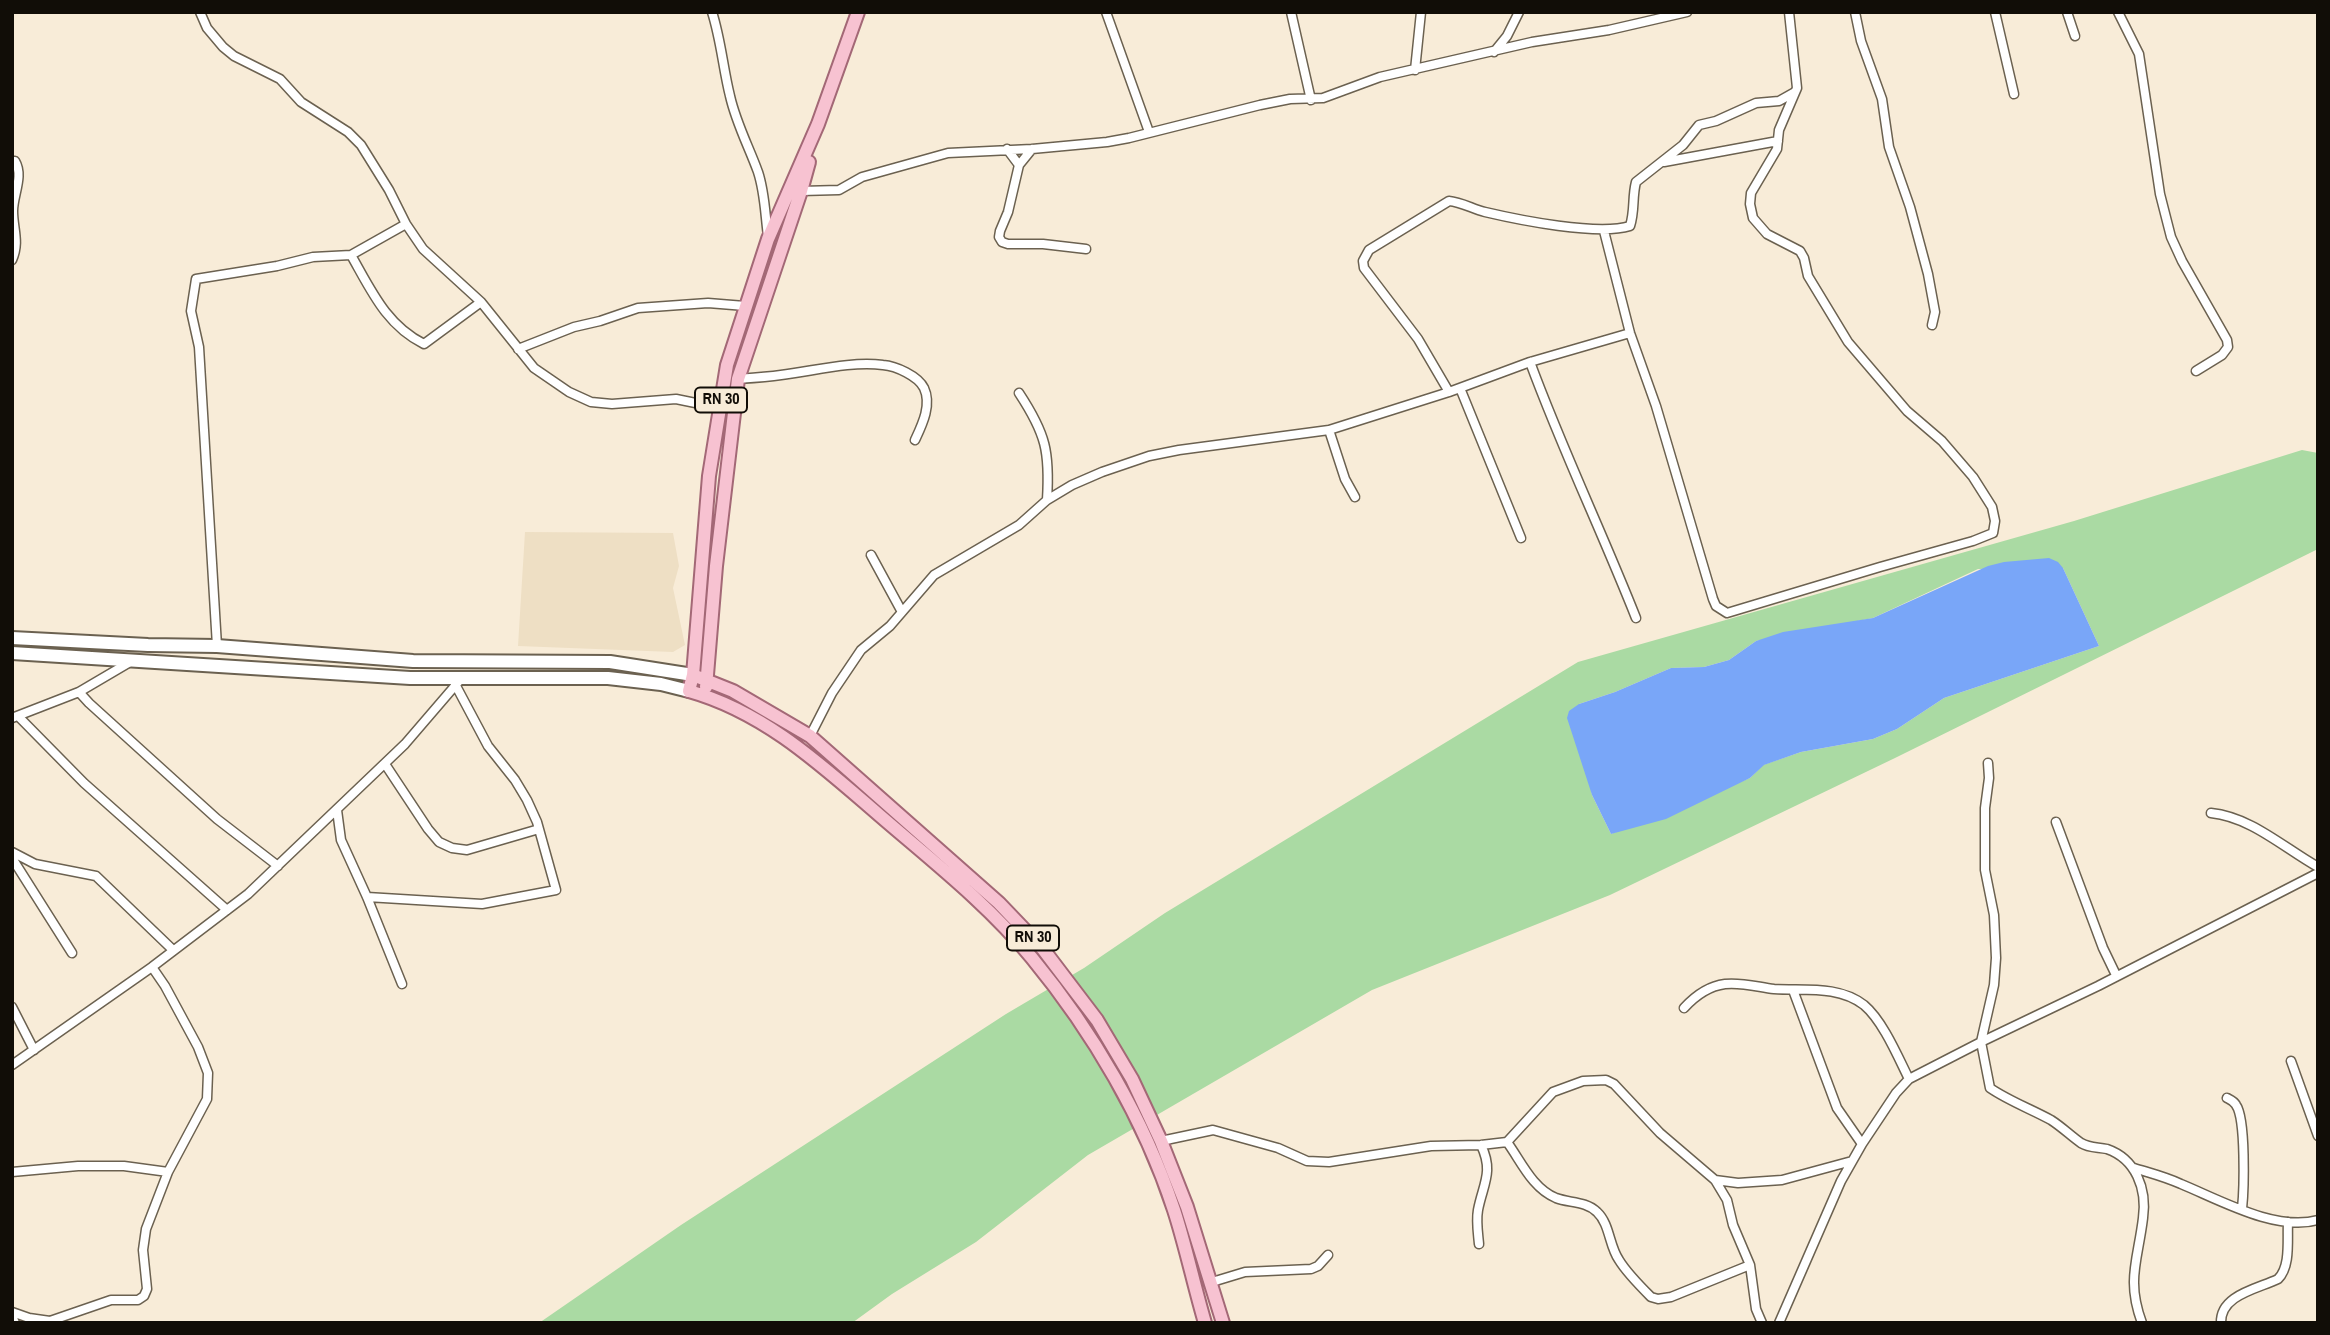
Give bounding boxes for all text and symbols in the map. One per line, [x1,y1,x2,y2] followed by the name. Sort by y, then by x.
[695,388,747,412] road number: RN 30
[1007,926,1059,950] road number: RN 30

